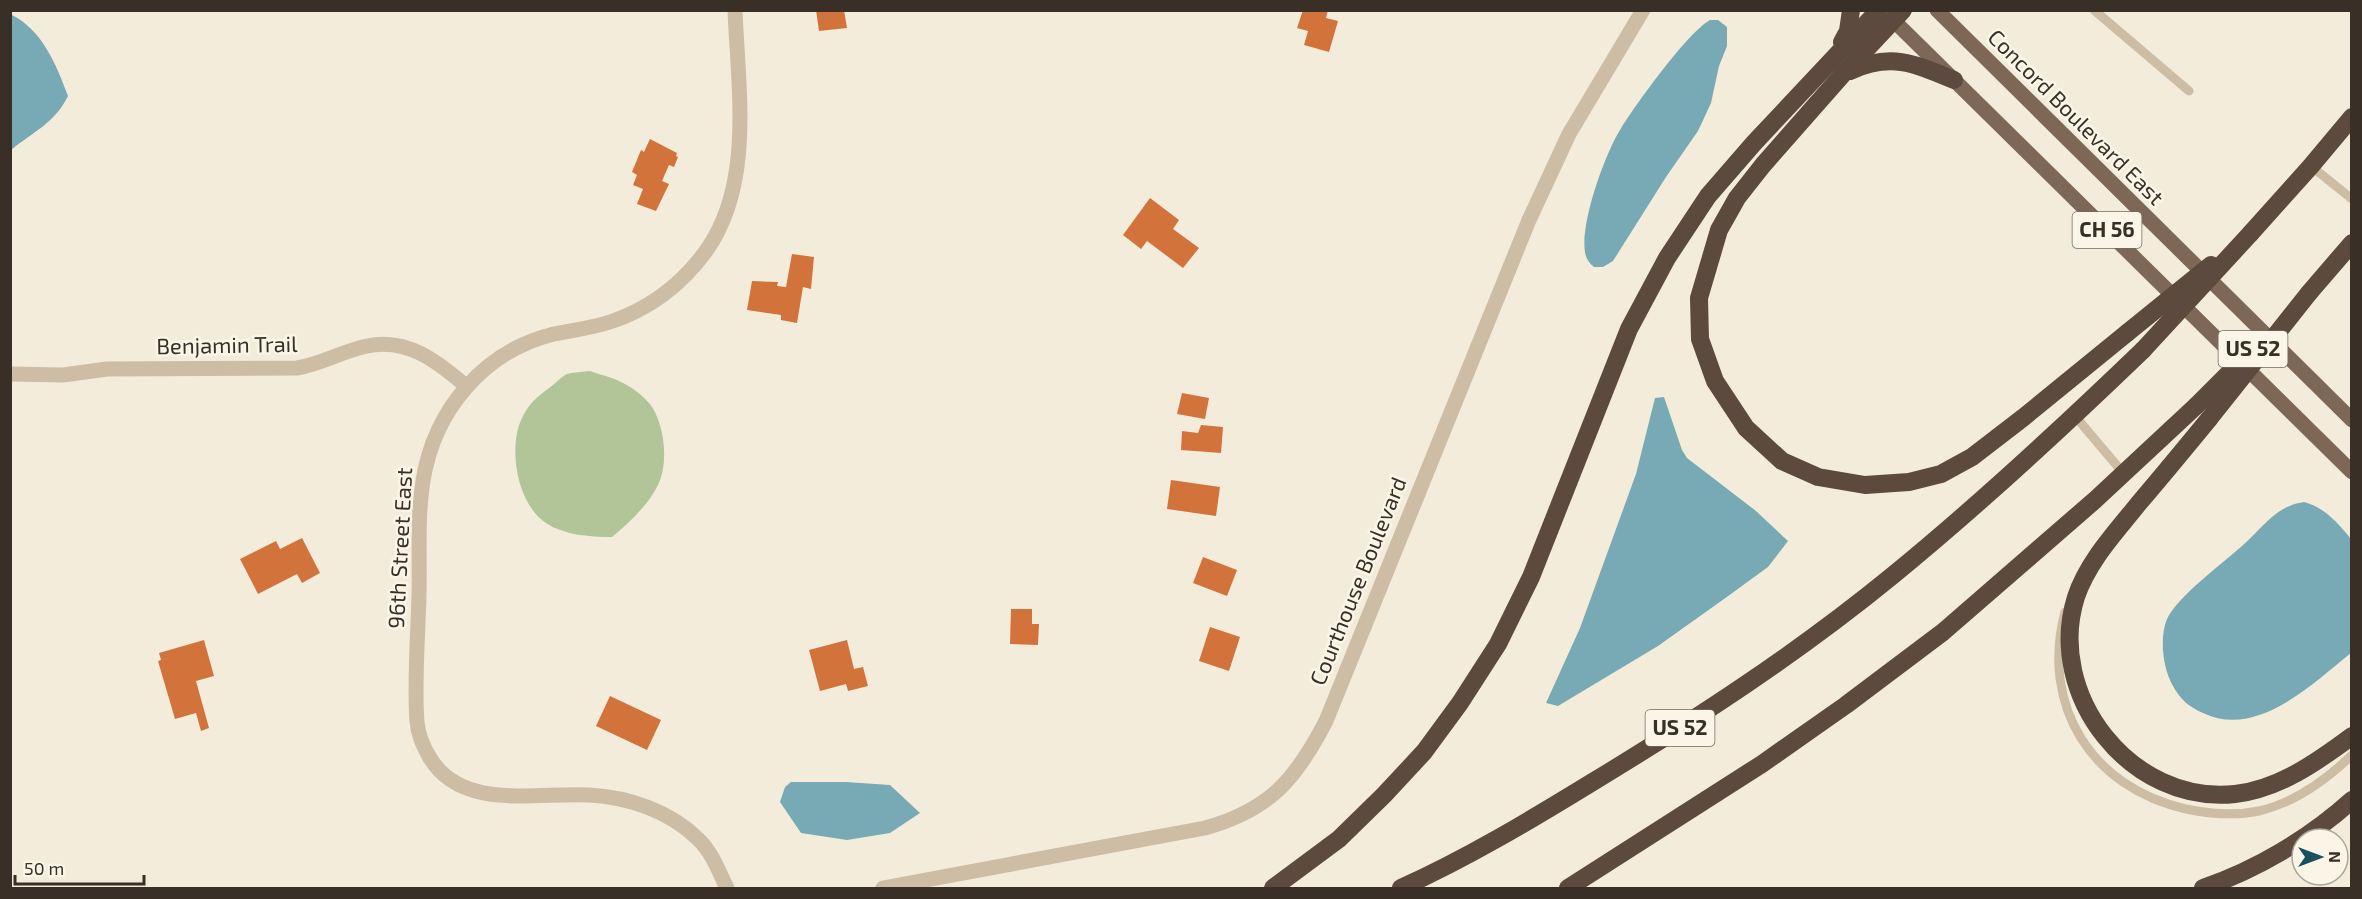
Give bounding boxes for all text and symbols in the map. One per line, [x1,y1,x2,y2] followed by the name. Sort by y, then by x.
[1983,23,2170,210] street label: Concord Boulevard East
[2072,212,2142,248] road number: CH 56
[156,330,298,359] street label: Benjamin Trail
[2218,331,2288,367] road number: US 52
[382,467,416,629] street label: 96th Street East
[1303,473,1411,689] street label: Courthouse Boulevard
[1646,710,1714,746] road number: US 52
[2290,827,2350,887] north arrow
[15,848,144,886] scale bar
[2326,851,2345,863] text: N
[24,857,64,879] text: 50 m

